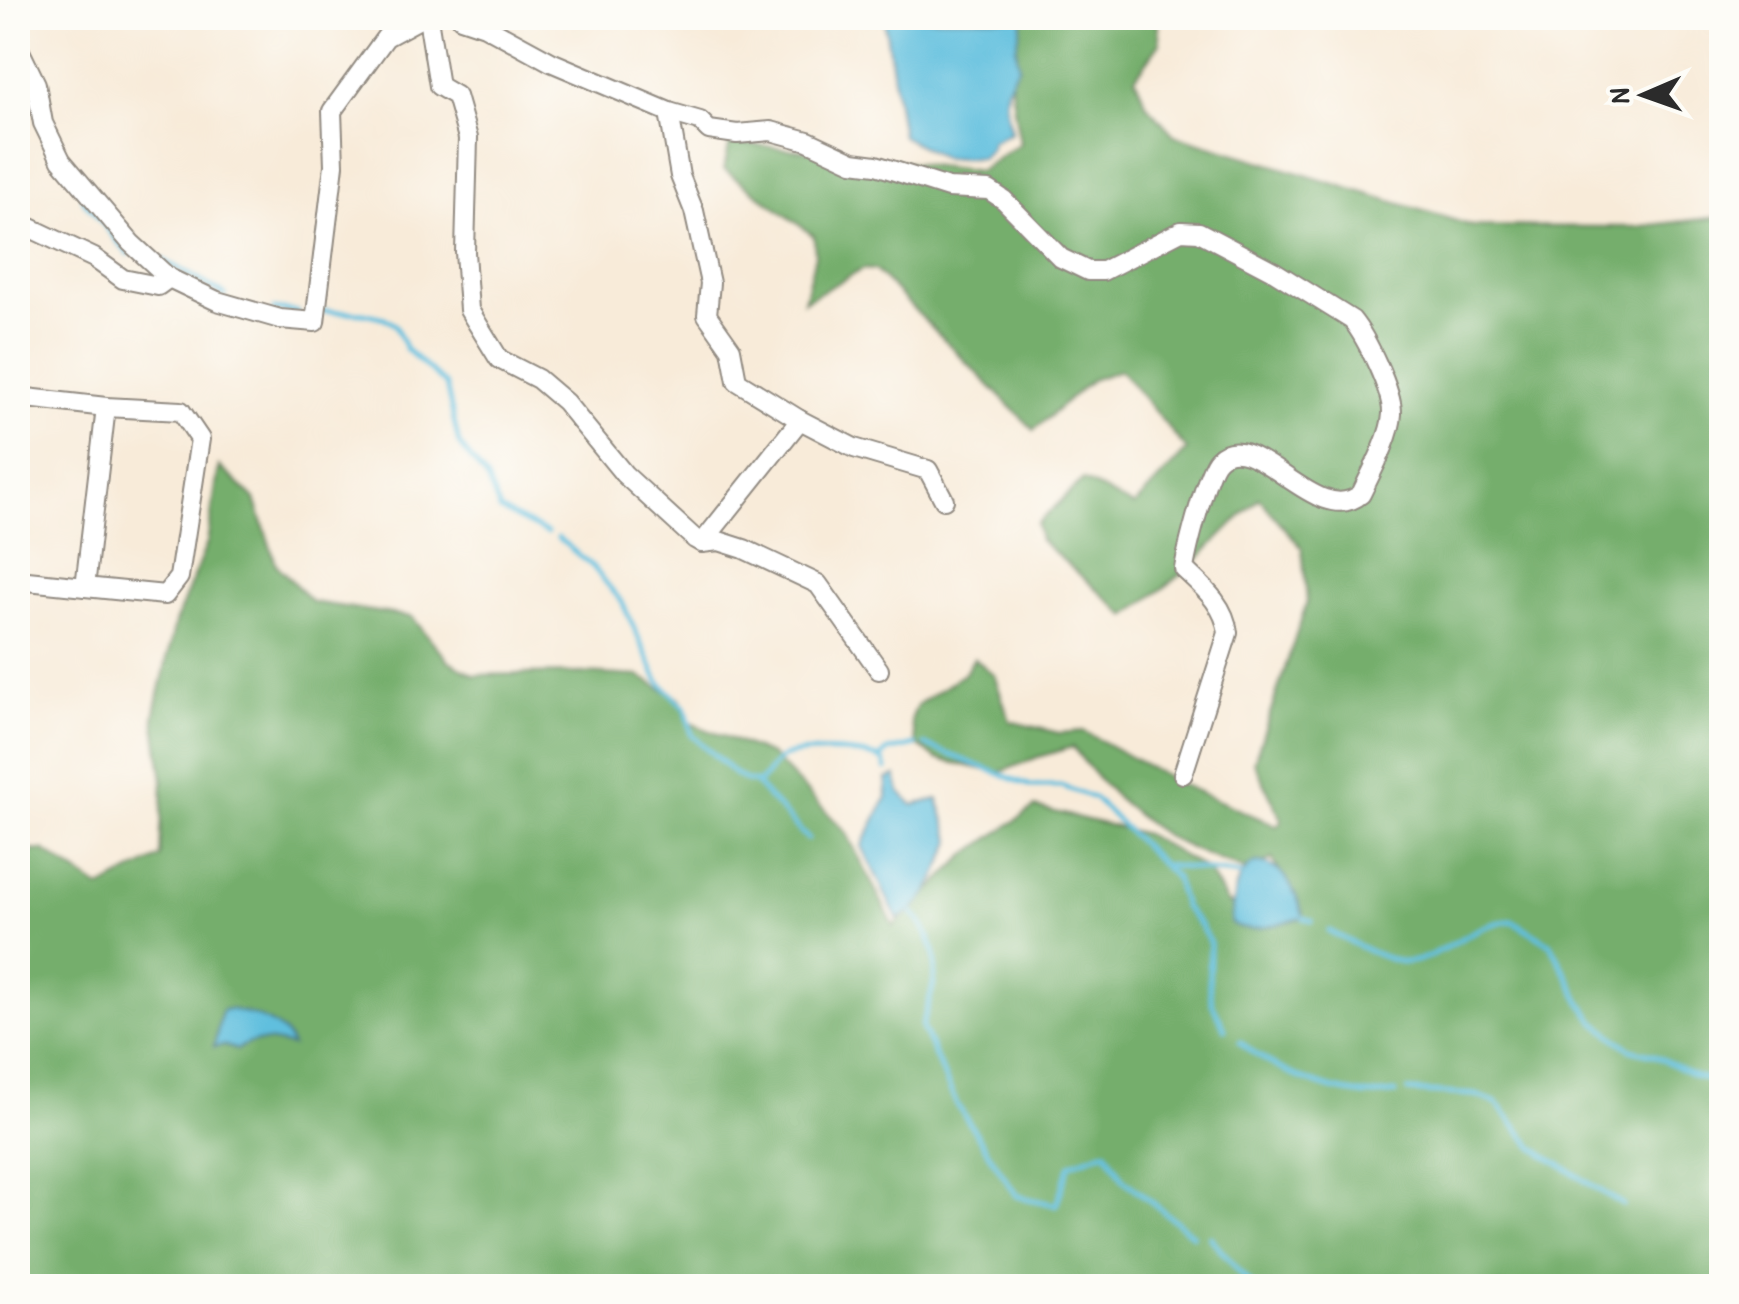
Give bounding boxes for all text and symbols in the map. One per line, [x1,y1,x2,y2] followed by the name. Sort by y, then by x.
[1594,45,1694,145] north arrow
[1600,88,1638,104] text: N

